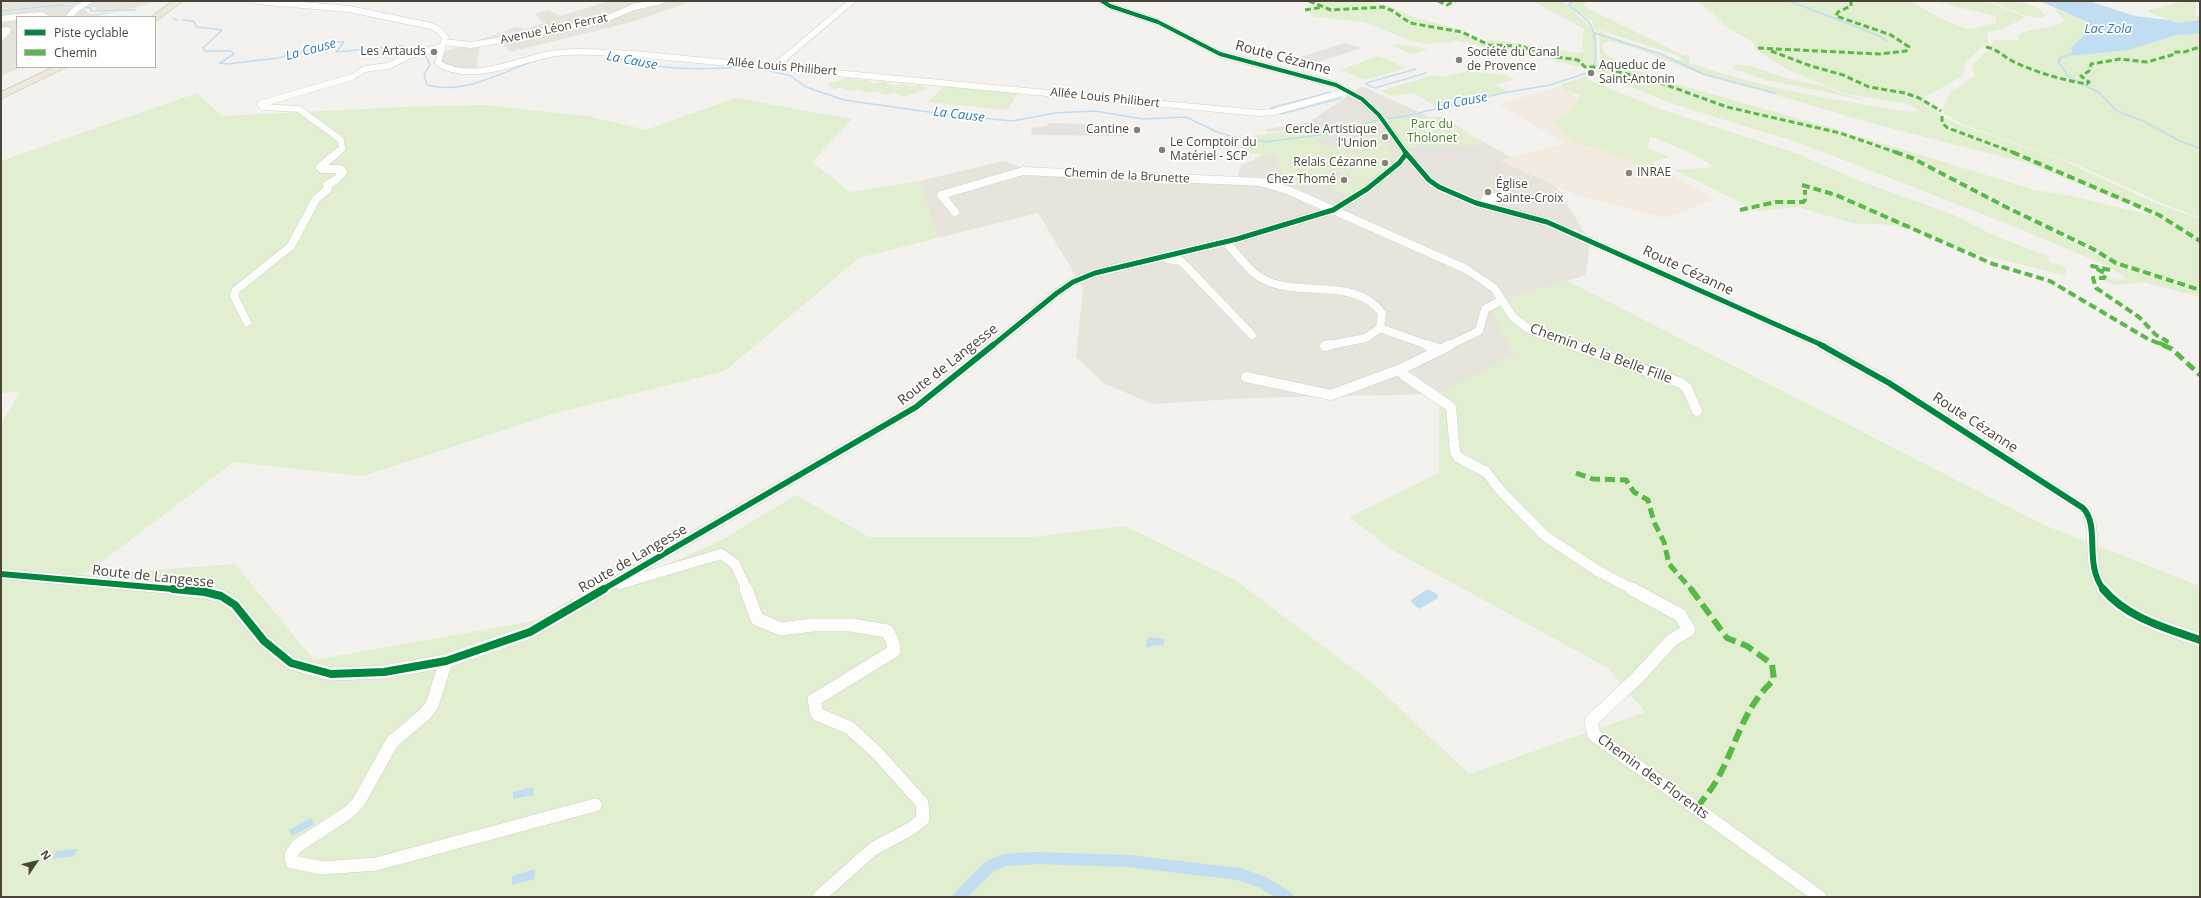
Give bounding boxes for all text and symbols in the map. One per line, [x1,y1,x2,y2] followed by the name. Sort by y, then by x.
[499,11,609,47] street label: Avenue Léon Ferrat
[16,16,156,68] legend
[2084,21,2132,37] water label: Lac Zola
[54,24,128,41] text: Piste cyclable
[284,36,338,64] water label: La Cause
[1233,37,1333,79] street label: Route Cézanne
[54,44,97,61] text: Chemin
[360,45,426,59] place label: Les Artauds
[1467,46,1560,74] place label: Société du Canal de Provence
[429,47,439,57] marker: Les Artauds
[605,48,659,74] water label: La Cause
[727,55,837,79] street label: Allée Louis Philibert
[1454,55,1464,65] marker: Société du Canal de Provence
[1599,59,1675,87] place label: Aqueduc de Saint-Antonin
[1586,68,1596,78] marker: Aqueduc de Saint-Antonin
[1050,85,1160,111] street label: Allée Louis Philibert
[1435,89,1489,115] water label: La Cause
[932,104,986,126] water label: La Cause
[1407,118,1457,146] park label: Parc du Tholonet
[1086,123,1129,137] place label: Cantine
[1285,123,1377,151] place label: Cercle Artistique l'Union
[1132,125,1142,135] marker: Cantine
[1380,132,1390,142] marker: Cercle Artistique l'Union
[1170,136,1257,164] place label: Le Comptoir du Matériel - SCP
[1157,145,1167,155] marker: Le Comptoir du Matériel - SCP
[1293,156,1377,170] place label: Relais Cézanne
[1380,158,1390,168] marker: Relais Cézanne
[1064,166,1190,186] street label: Chemin de la Brunette
[1637,166,1671,180] place label: INRAE
[1624,168,1634,178] marker: INRAE
[1267,173,1336,187] place label: Chez Thomé
[1339,175,1349,185] marker: Chez Thomé
[1496,178,1564,206] place label: Église Sainte-Croix
[1483,187,1493,197] marker: Église Sainte-Croix
[1640,243,1736,299] street label: Route Cézanne
[1528,320,1674,388] street label: Chemin de la Belle Fille
[895,321,1001,409] street label: Route de Langesse
[1929,389,2021,457] street label: Route Cézanne
[576,521,690,597] street label: Route de Langesse
[91,562,215,592] street label: Route de Langesse
[1594,731,1712,823] street label: Chemin des Florents
[16,842,56,882] north arrow
[38,847,55,863] text: N

